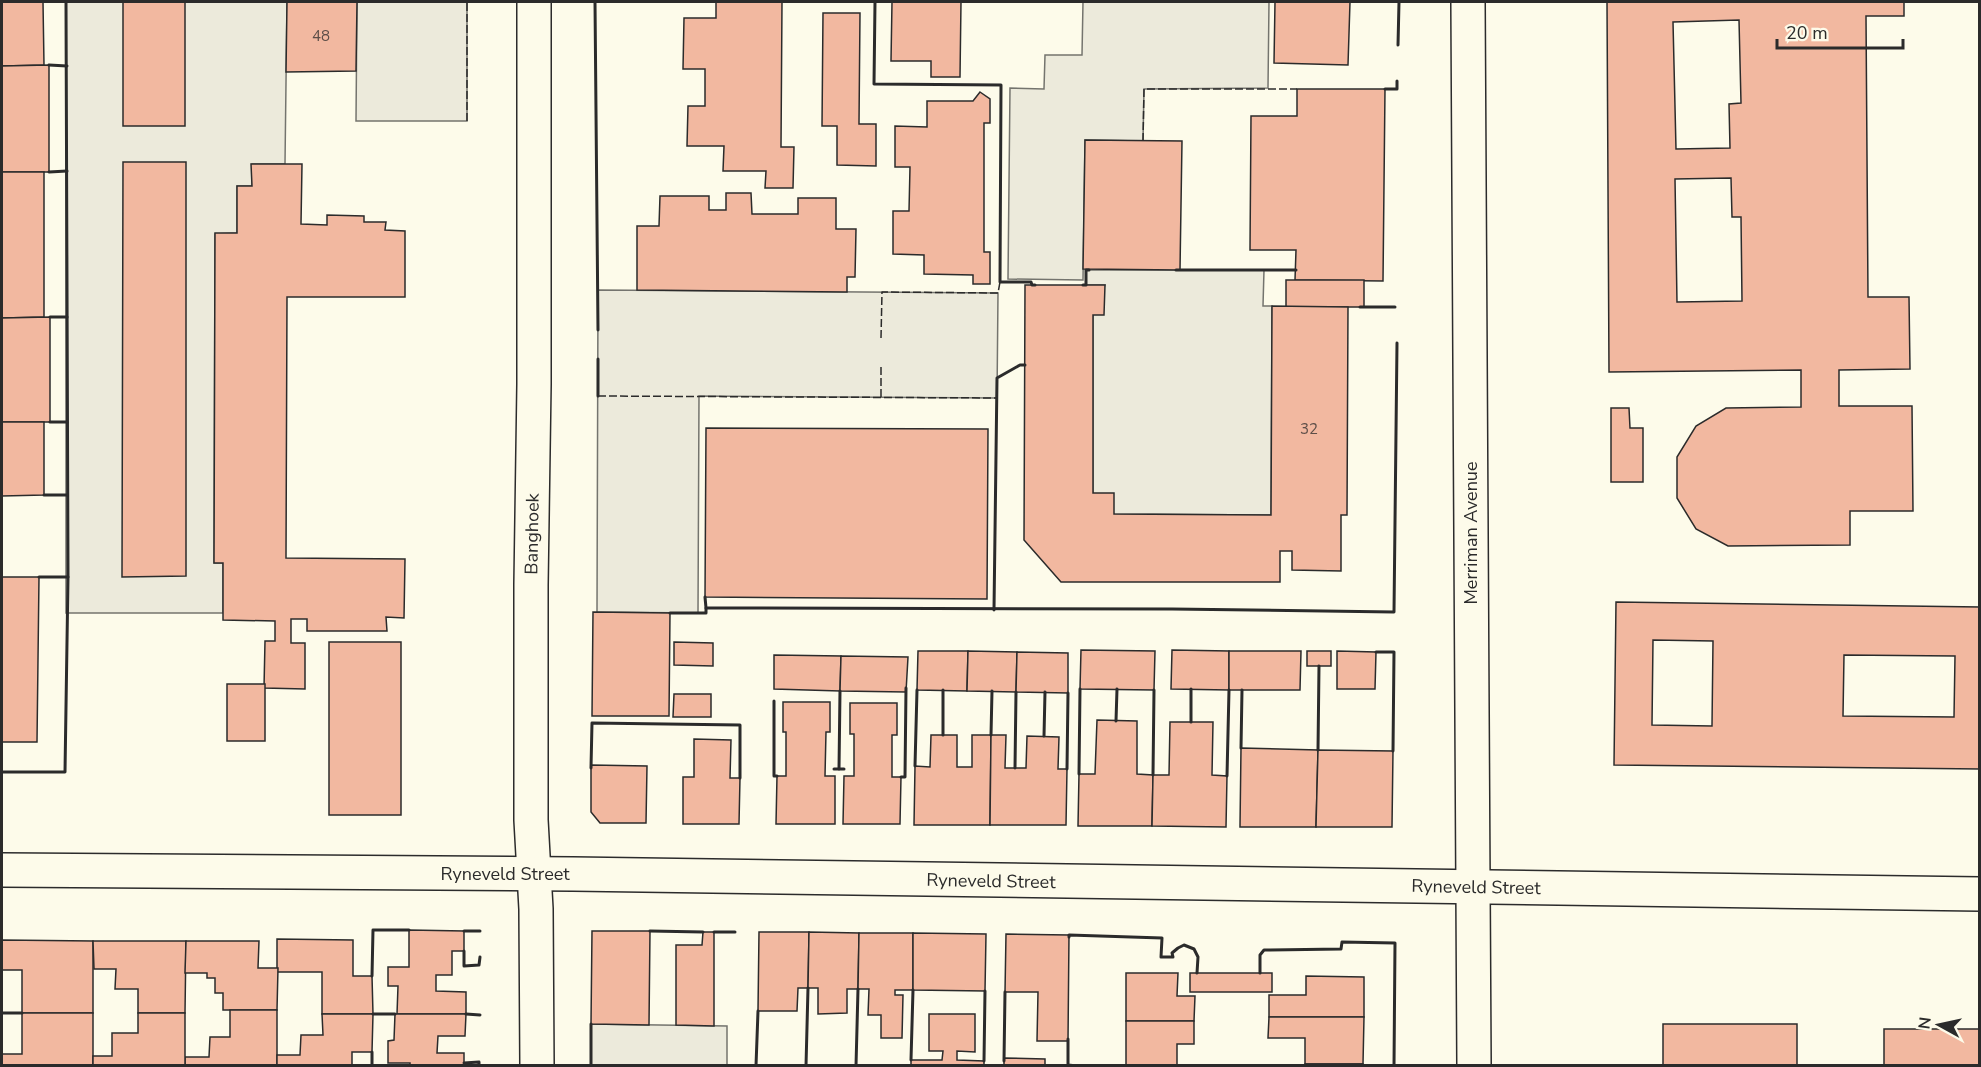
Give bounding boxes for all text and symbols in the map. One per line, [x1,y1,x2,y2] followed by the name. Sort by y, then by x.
[1777,12,1903,50] scale bar
[1786,21,1828,45] text: 20 m
[312,26,330,46] house number: 48
[1300,419,1318,439] house number: 32
[1459,461,1483,605] street label: Merriman Avenue
[519,492,545,575] street label: Banghoek
[440,862,570,886] street label: Ryneveld Street
[926,868,1056,894] street label: Ryneveld Street
[1411,874,1541,900] street label: Ryneveld Street
[1909,995,1969,1055] north arrow
[1913,1016,1937,1031] text: N

